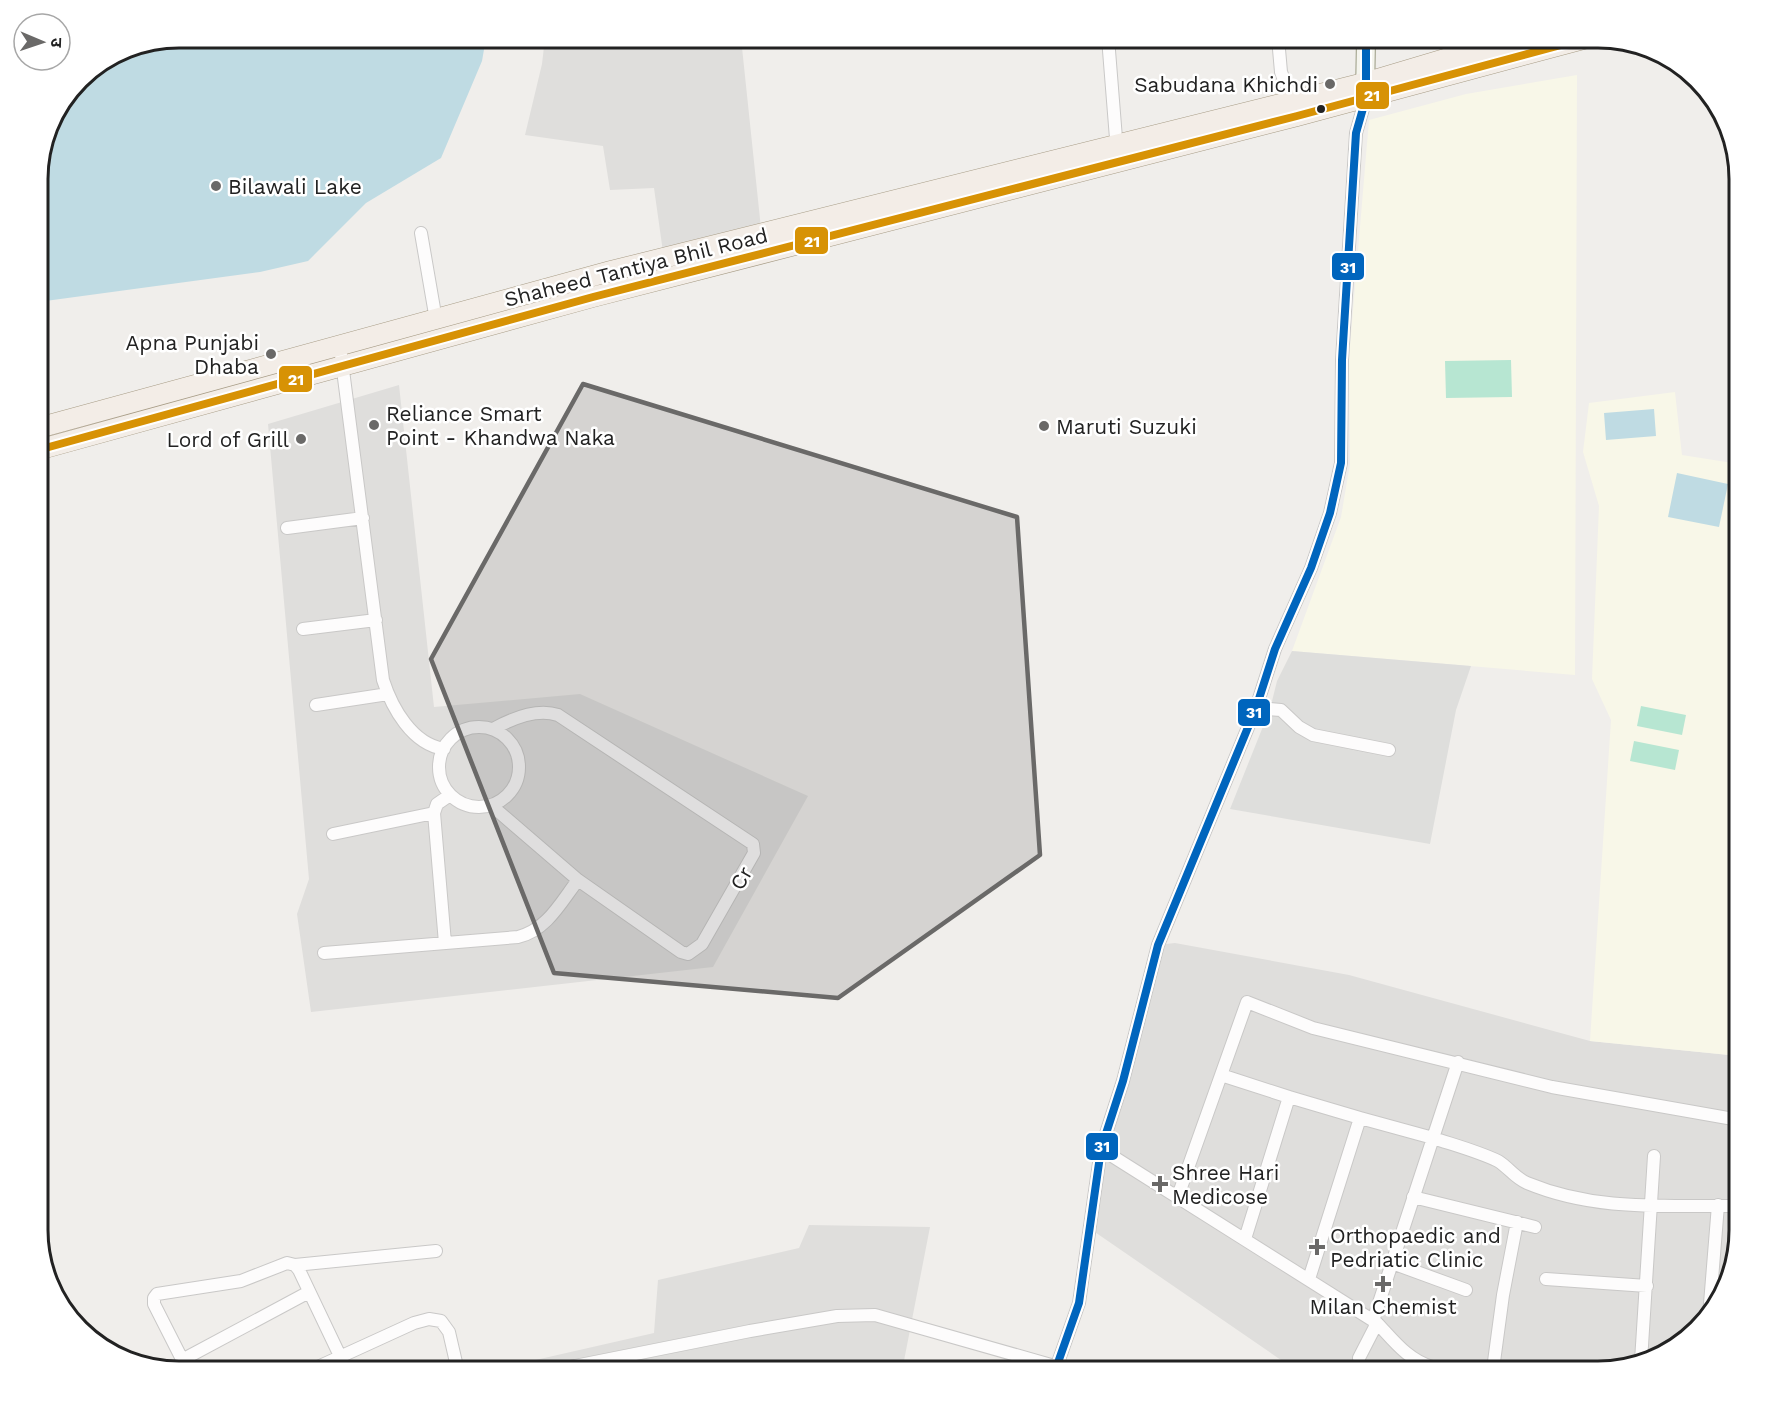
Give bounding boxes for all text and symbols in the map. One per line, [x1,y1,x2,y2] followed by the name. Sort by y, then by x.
[12,12,72,72] north arrow
[47,37,66,48] text: उ
[1134,72,1318,97] place label: Sabudana Khichdi
[1323,77,1337,91] marker: Sabudana Khichdi
[1355,81,1390,110] line badge: 21
[1364,86,1380,105] text: 21
[1315,103,1327,115] unlabelled marker
[228,174,362,199] place label: Bilawali Lake
[209,179,223,193] marker: Bilawali Lake
[502,222,770,312] street label: Shaheed Tantiya Bhil Road
[794,226,829,255] line badge: 21
[804,232,820,251] text: 21
[1331,252,1365,281] line badge: 31
[1340,258,1356,277] text: 31
[125,330,259,379] place label: Apna Punjabi Dhaba
[264,347,278,361] marker: Apna Punjabi Dhaba
[278,365,313,393] line badge: 21
[288,370,304,389] text: 21
[386,401,615,450] place label: Reliance Smart Point - Khandwa Naka
[1056,414,1197,439] place label: Maruti Suzuki
[367,418,381,432] marker: Reliance Smart Point - Khandwa Naka
[1037,419,1051,433] marker: Maruti Suzuki
[166,427,290,452] place label: Lord of Grill
[294,432,308,446] marker: Lord of Grill
[1237,698,1271,727] line badge: 31
[1246,703,1262,722] text: 31
[724,861,758,894] street label: Cr
[1085,1132,1119,1161] line badge: 31
[1094,1137,1110,1156] text: 31
[1172,1160,1279,1209] place label: Shree Hari Medicose
[1153,1177,1167,1191] marker: Shree Hari Medicose
[1330,1223,1501,1272] place label: Orthopaedic and Pedriatic Clinic
[1308,1238,1326,1256] marker: Orthopaedic and Pedriatic Clinic
[1376,1277,1390,1291] marker: Milan Chemist
[1310,1294,1457,1319] place label: Milan Chemist

